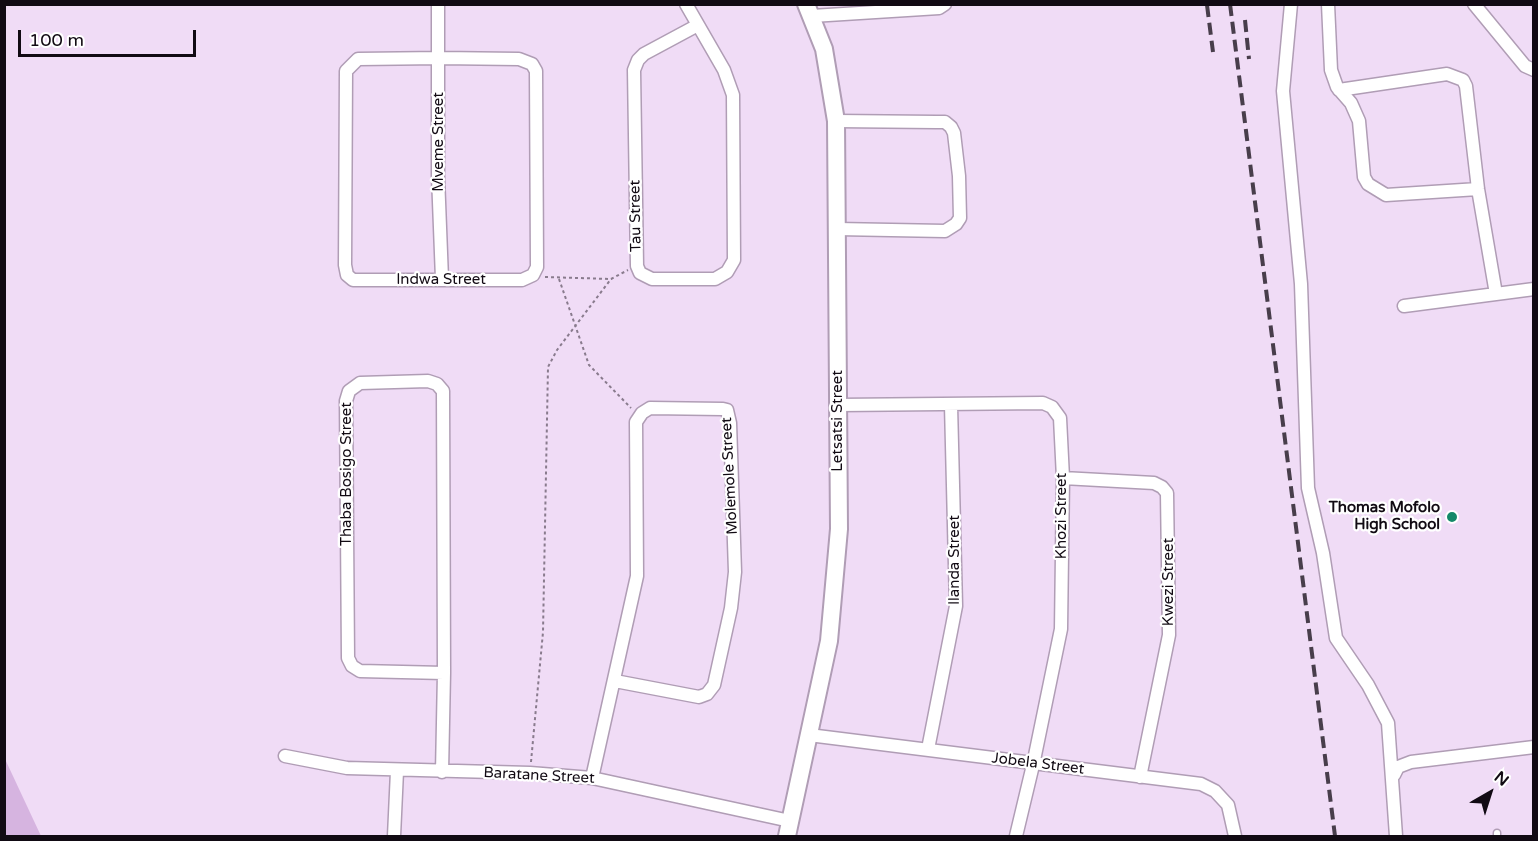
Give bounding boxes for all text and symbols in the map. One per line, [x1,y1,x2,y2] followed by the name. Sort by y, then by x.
[21,18,200,56] scale bar
[29,29,84,51] text: 100 m
[430,92,448,192] street label: Mveme Street
[626,180,646,252] street label: Tau Street
[396,271,486,289] street label: Indwa Street
[829,370,847,472] street label: Letsatsi Street
[338,402,356,546] street label: Thaba Bosigo Street
[718,417,742,535] street label: Molemole Street
[1053,473,1071,559] street label: Khozi Street
[1329,499,1440,534] place label: Thomas Mofolo High School
[1445,510,1459,524] marker: Thomas Mofolo High School
[946,515,964,605] street label: Ilanda Street
[1160,538,1178,626] street label: Kwezi Street
[991,749,1085,779] street label: Jobela Street
[1460,763,1520,823] north arrow
[483,764,595,788] street label: Baratane Street
[1490,767,1513,791] text: N

